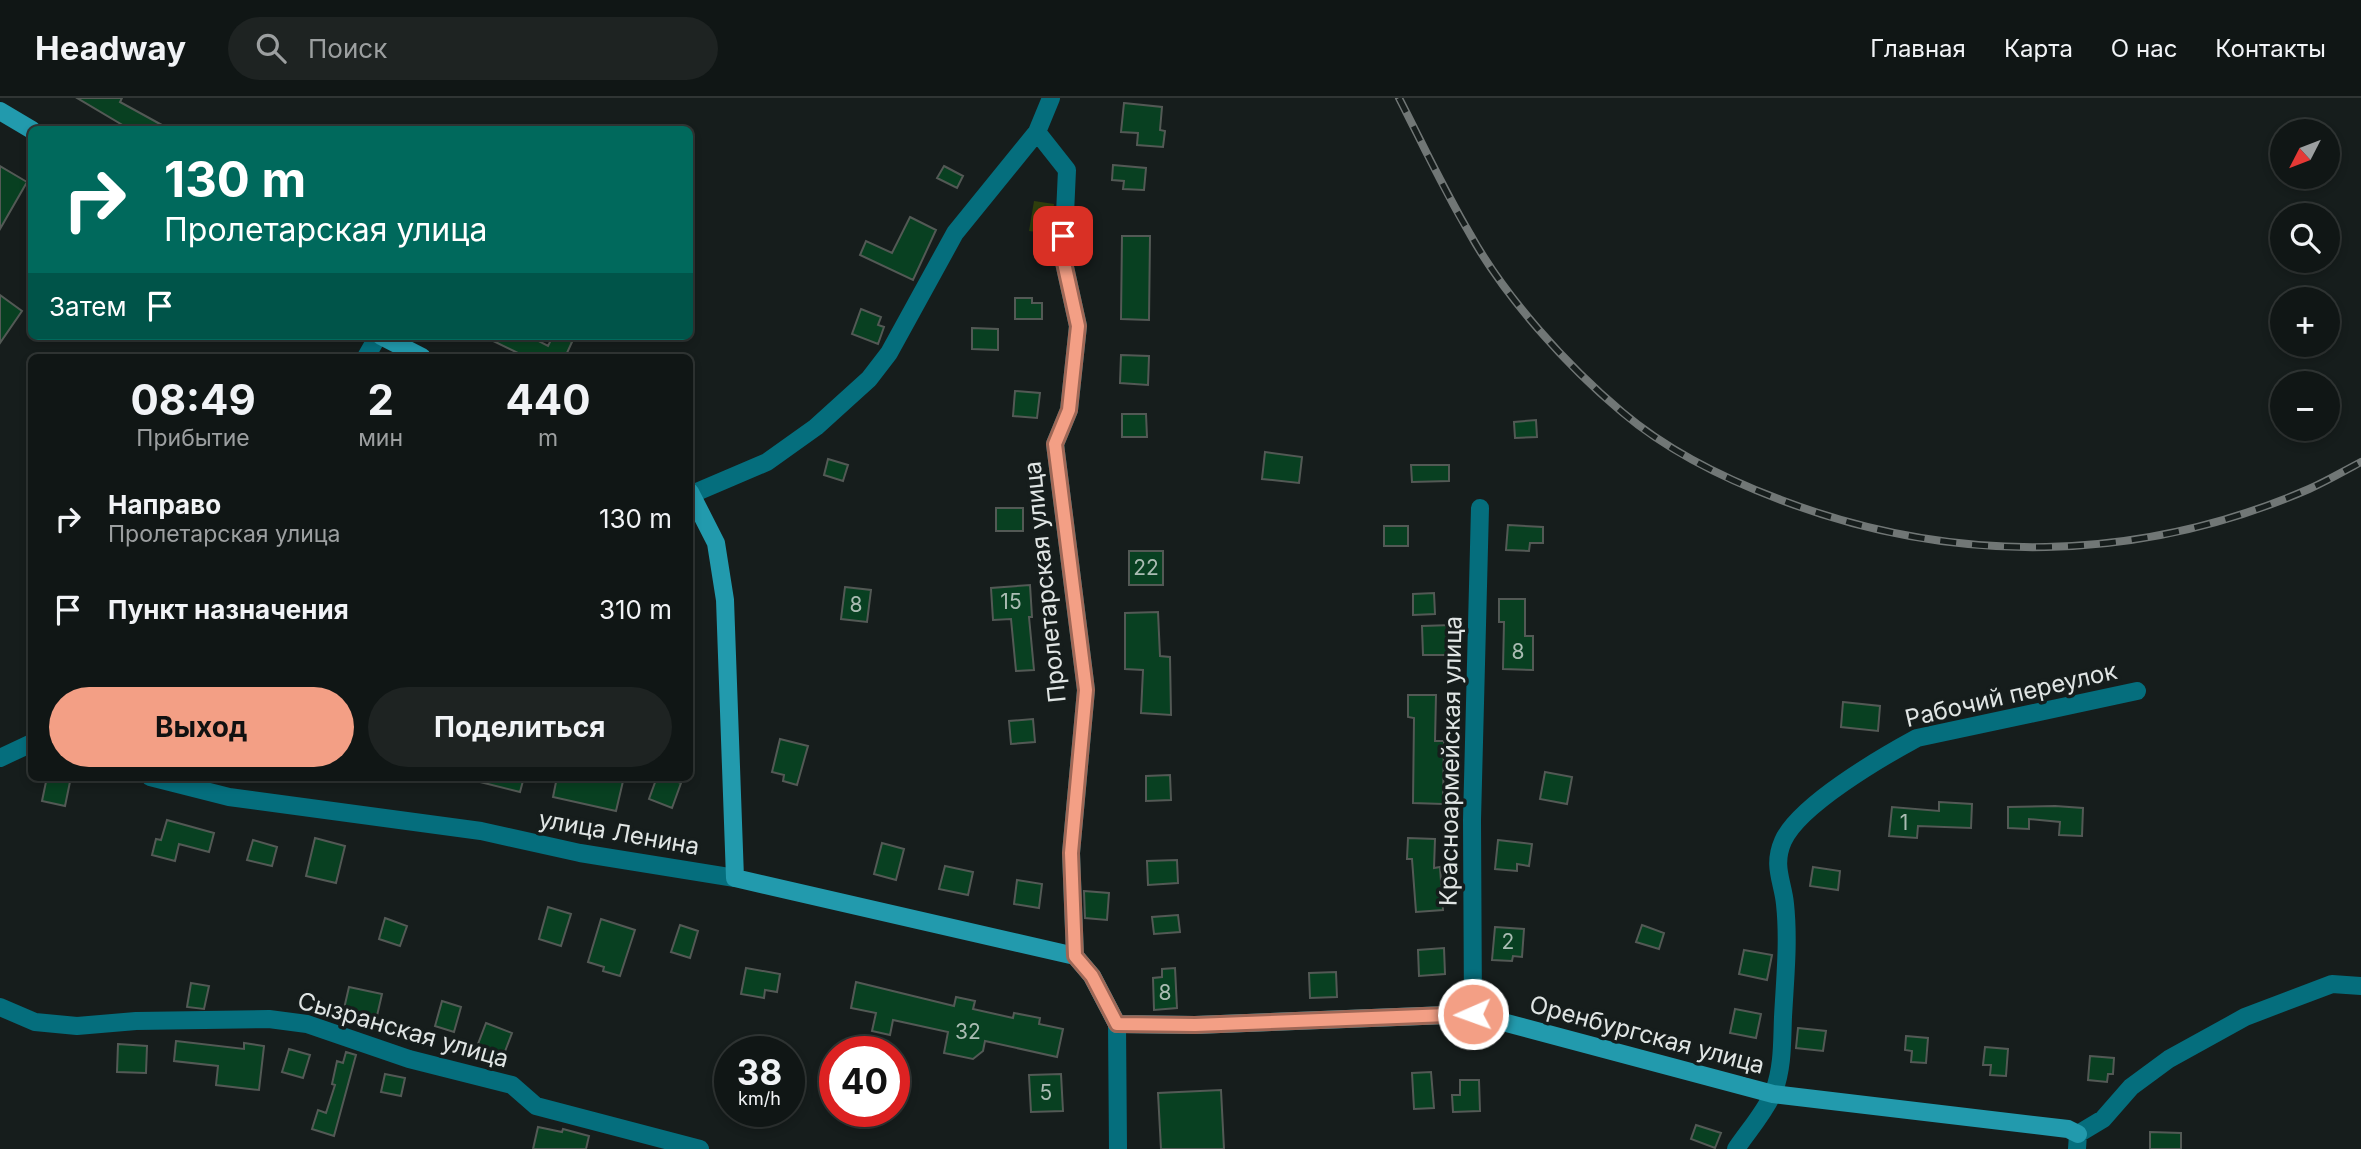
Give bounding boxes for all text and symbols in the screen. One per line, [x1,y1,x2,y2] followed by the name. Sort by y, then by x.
[228,17,718,80] search box
[35,28,186,68] text: Headway
[252,29,290,67] icon: search
[308,33,387,64] text: Поиск
[1870,34,1966,63] text: Главная
[2004,34,2073,63] text: Карта
[2111,34,2177,63] text: О нас
[2215,34,2326,63] text: Контакты
[2270,119,2340,189] north arrow
[2270,119,2340,441] map controls
[164,150,306,209] text: 130 m
[49,154,140,245] icon: right
[2270,203,2340,273] button: search
[1033,206,1093,266] pin
[164,210,487,249] text: Пролетарская улица
[1044,217,1082,255] icon: arrive
[141,287,179,325] icon: arrive
[2270,287,2340,357] button: +
[49,291,127,322] text: Затем
[2270,371,2340,441] button: −
[130,374,256,425] text: 08:49
[367,374,394,425] text: 2
[505,374,591,425] text: 440
[136,424,250,452] text: Прибытие
[358,424,403,452] text: мин
[538,424,558,452] text: m
[1017,460,1072,704] street label: Пролетарская улица
[108,489,221,520] text: Направо
[49,500,87,538] icon: right
[599,503,672,534] text: 130 m
[108,520,340,548] text: Пролетарская улица
[1133,555,1159,580] house number: 22
[1000,589,1022,614] house number: 15
[49,591,87,629] icon: arrive
[850,592,863,617] house number: 8
[108,594,349,625] text: Пункт назначения
[599,594,672,625] text: 310 m
[1433,616,1468,906] street label: Красноармейская улица
[1512,639,1525,664] house number: 8
[1902,656,2120,733] street label: Рабочий переулок
[49,687,354,767] button: Выход
[368,687,672,767] button: Поделиться
[536,804,702,861] street label: улица Ленина
[1900,810,1908,835] house number: 1
[1502,929,1514,954] house number: 2
[1436,977,1510,1051] position arrow
[1159,980,1172,1005] house number: 8
[294,986,512,1074] street label: Сызранская улица
[1526,989,1768,1080] street label: Оренбургская улица
[955,1019,981,1044] house number: 32
[819,1036,910,1127] speed limit sign: 40
[737,1051,782,1093] text: 38
[1040,1080,1052,1105] house number: 5
[738,1088,781,1109] text: km/h

